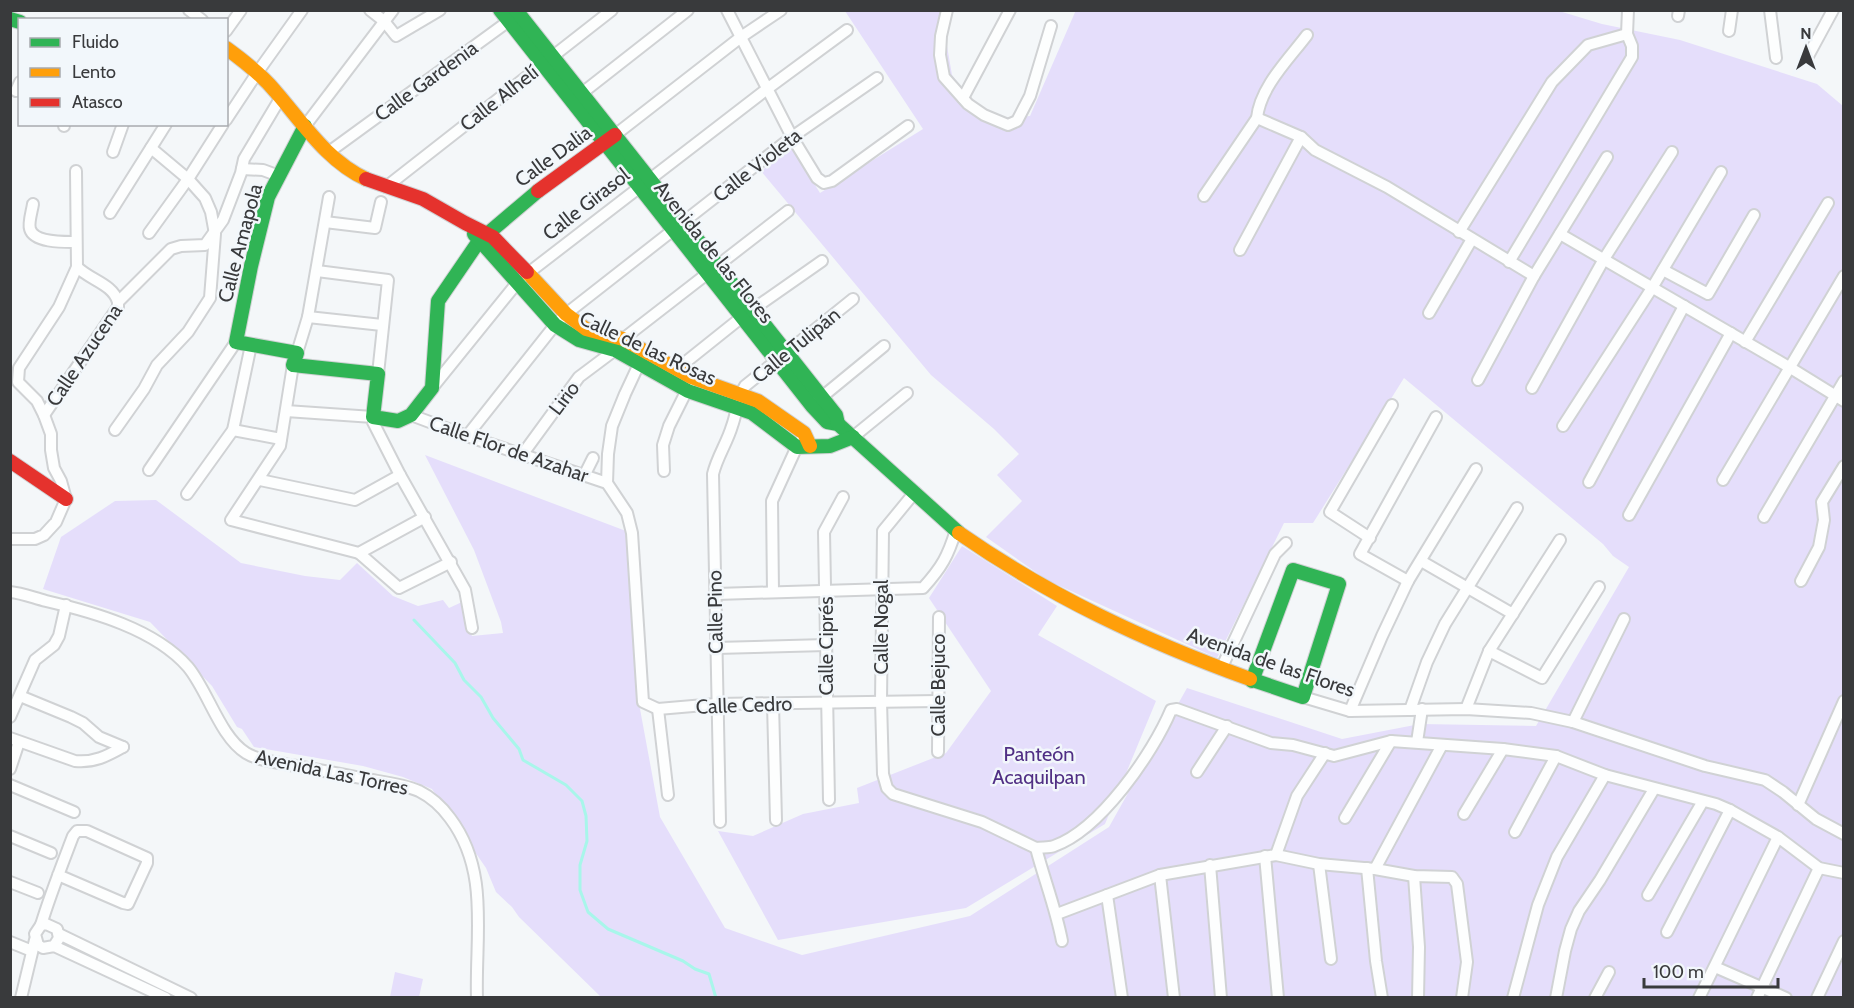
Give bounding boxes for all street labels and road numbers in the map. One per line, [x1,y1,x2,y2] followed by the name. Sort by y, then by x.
[370,35,483,126] street label: Calle Gardenia
[455,60,543,136] street label: Calle Alhelí
[510,120,596,192] street label: Calle Dalia
[708,123,806,207] street label: Calle Violeta
[538,163,634,245] street label: Calle Girasol
[649,176,779,328] street label: Avenida de las Flores
[213,181,267,305] street label: Calle Amapola
[41,299,127,411] street label: Calle Azucena
[747,302,845,388] street label: Calle Tulipán
[576,306,720,390] street label: Calle de las Rosas
[544,376,584,420] street label: Lirio
[426,410,592,488] street label: Calle Flor de Azahar
[702,570,728,654] street label: Calle Pino
[869,579,893,675] street label: Calle Nogal
[814,597,838,695] street label: Calle Ciprés
[1184,622,1358,702] street label: Avenida de las Flores
[926,634,950,736] street label: Calle Bejuco
[695,691,793,719] street label: Calle Cedro
[253,744,411,800] street label: Avenida Las Torres

